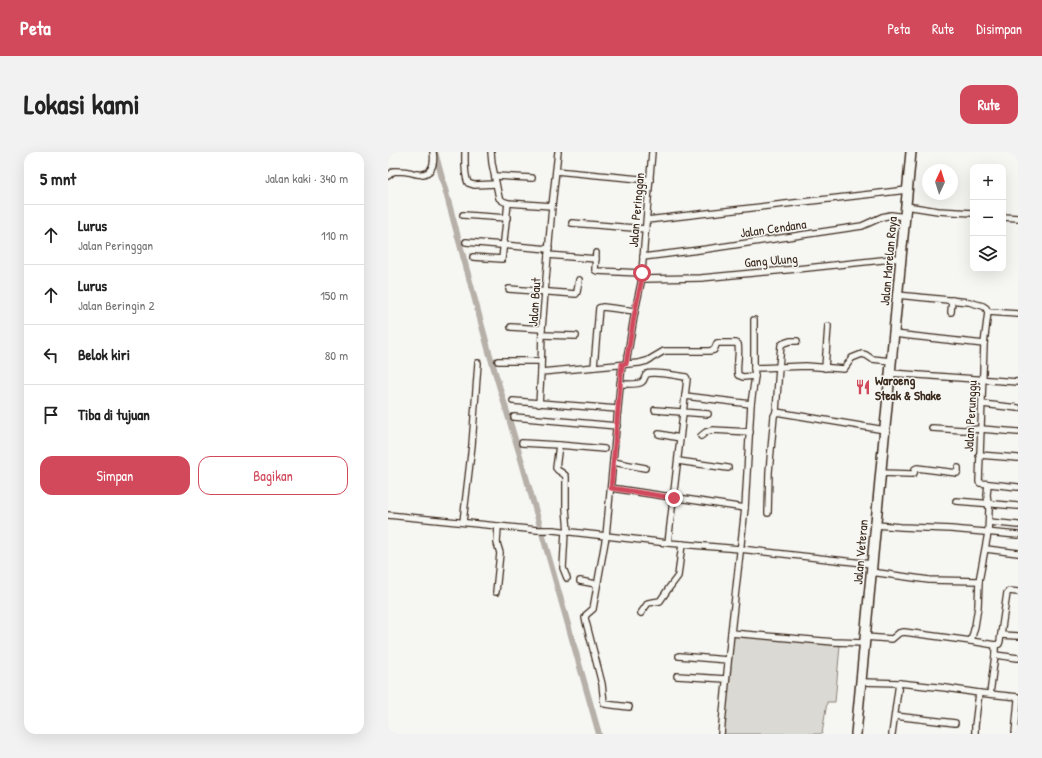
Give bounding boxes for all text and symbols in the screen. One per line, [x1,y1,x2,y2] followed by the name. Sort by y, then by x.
[20,15,51,41] text: Peta
[887,19,910,38] text: Peta
[932,19,954,38] text: Rute
[976,19,1022,38] text: Disimpan
[24,85,140,123] text: Lokasi kami
[960,85,1018,124] button: Rute
[922,164,958,200] north arrow
[970,164,1006,272] map controls
[970,164,1006,200] button: +
[40,167,76,190] text: 5 mnt
[265,169,348,187] text: Jalan kaki · 340 m
[624,172,648,248] street label: Jalan Peringgan
[970,200,1006,236] button: −
[739,214,807,242] street label: Jalan Cendana
[78,215,107,236] text: Lurus
[875,216,901,306] street label: Jalan Marelan Raya
[40,224,62,246] icon: ahead
[321,226,348,244] text: 110 m
[78,236,153,254] text: Jalan Peringgan
[970,236,1006,272] button: layers
[744,249,799,271] street label: Gang Ulung
[633,264,651,282] route start
[78,275,107,296] text: Lurus
[523,277,545,327] street label: Jalan Baut
[40,284,62,306] icon: ahead
[320,286,348,304] text: 150 m
[78,296,155,314] text: Jalan Beringin 2
[40,344,62,366] icon: left
[78,344,130,365] text: Belok kiri
[325,346,348,364] text: 80 m
[875,371,942,404] place label: Waroeng Steak & Shake
[854,378,872,396] restaurant icon: Waroeng Steak & Shake
[959,380,981,452] street label: Jalan Perunggu
[40,404,62,426] icon: arrive
[78,404,150,425] text: Tiba di tujuan
[40,456,190,495] button: Simpan
[198,456,348,495] button: Bagikan
[665,489,683,507] route end
[848,519,872,585] street label: Jalan Veteran

